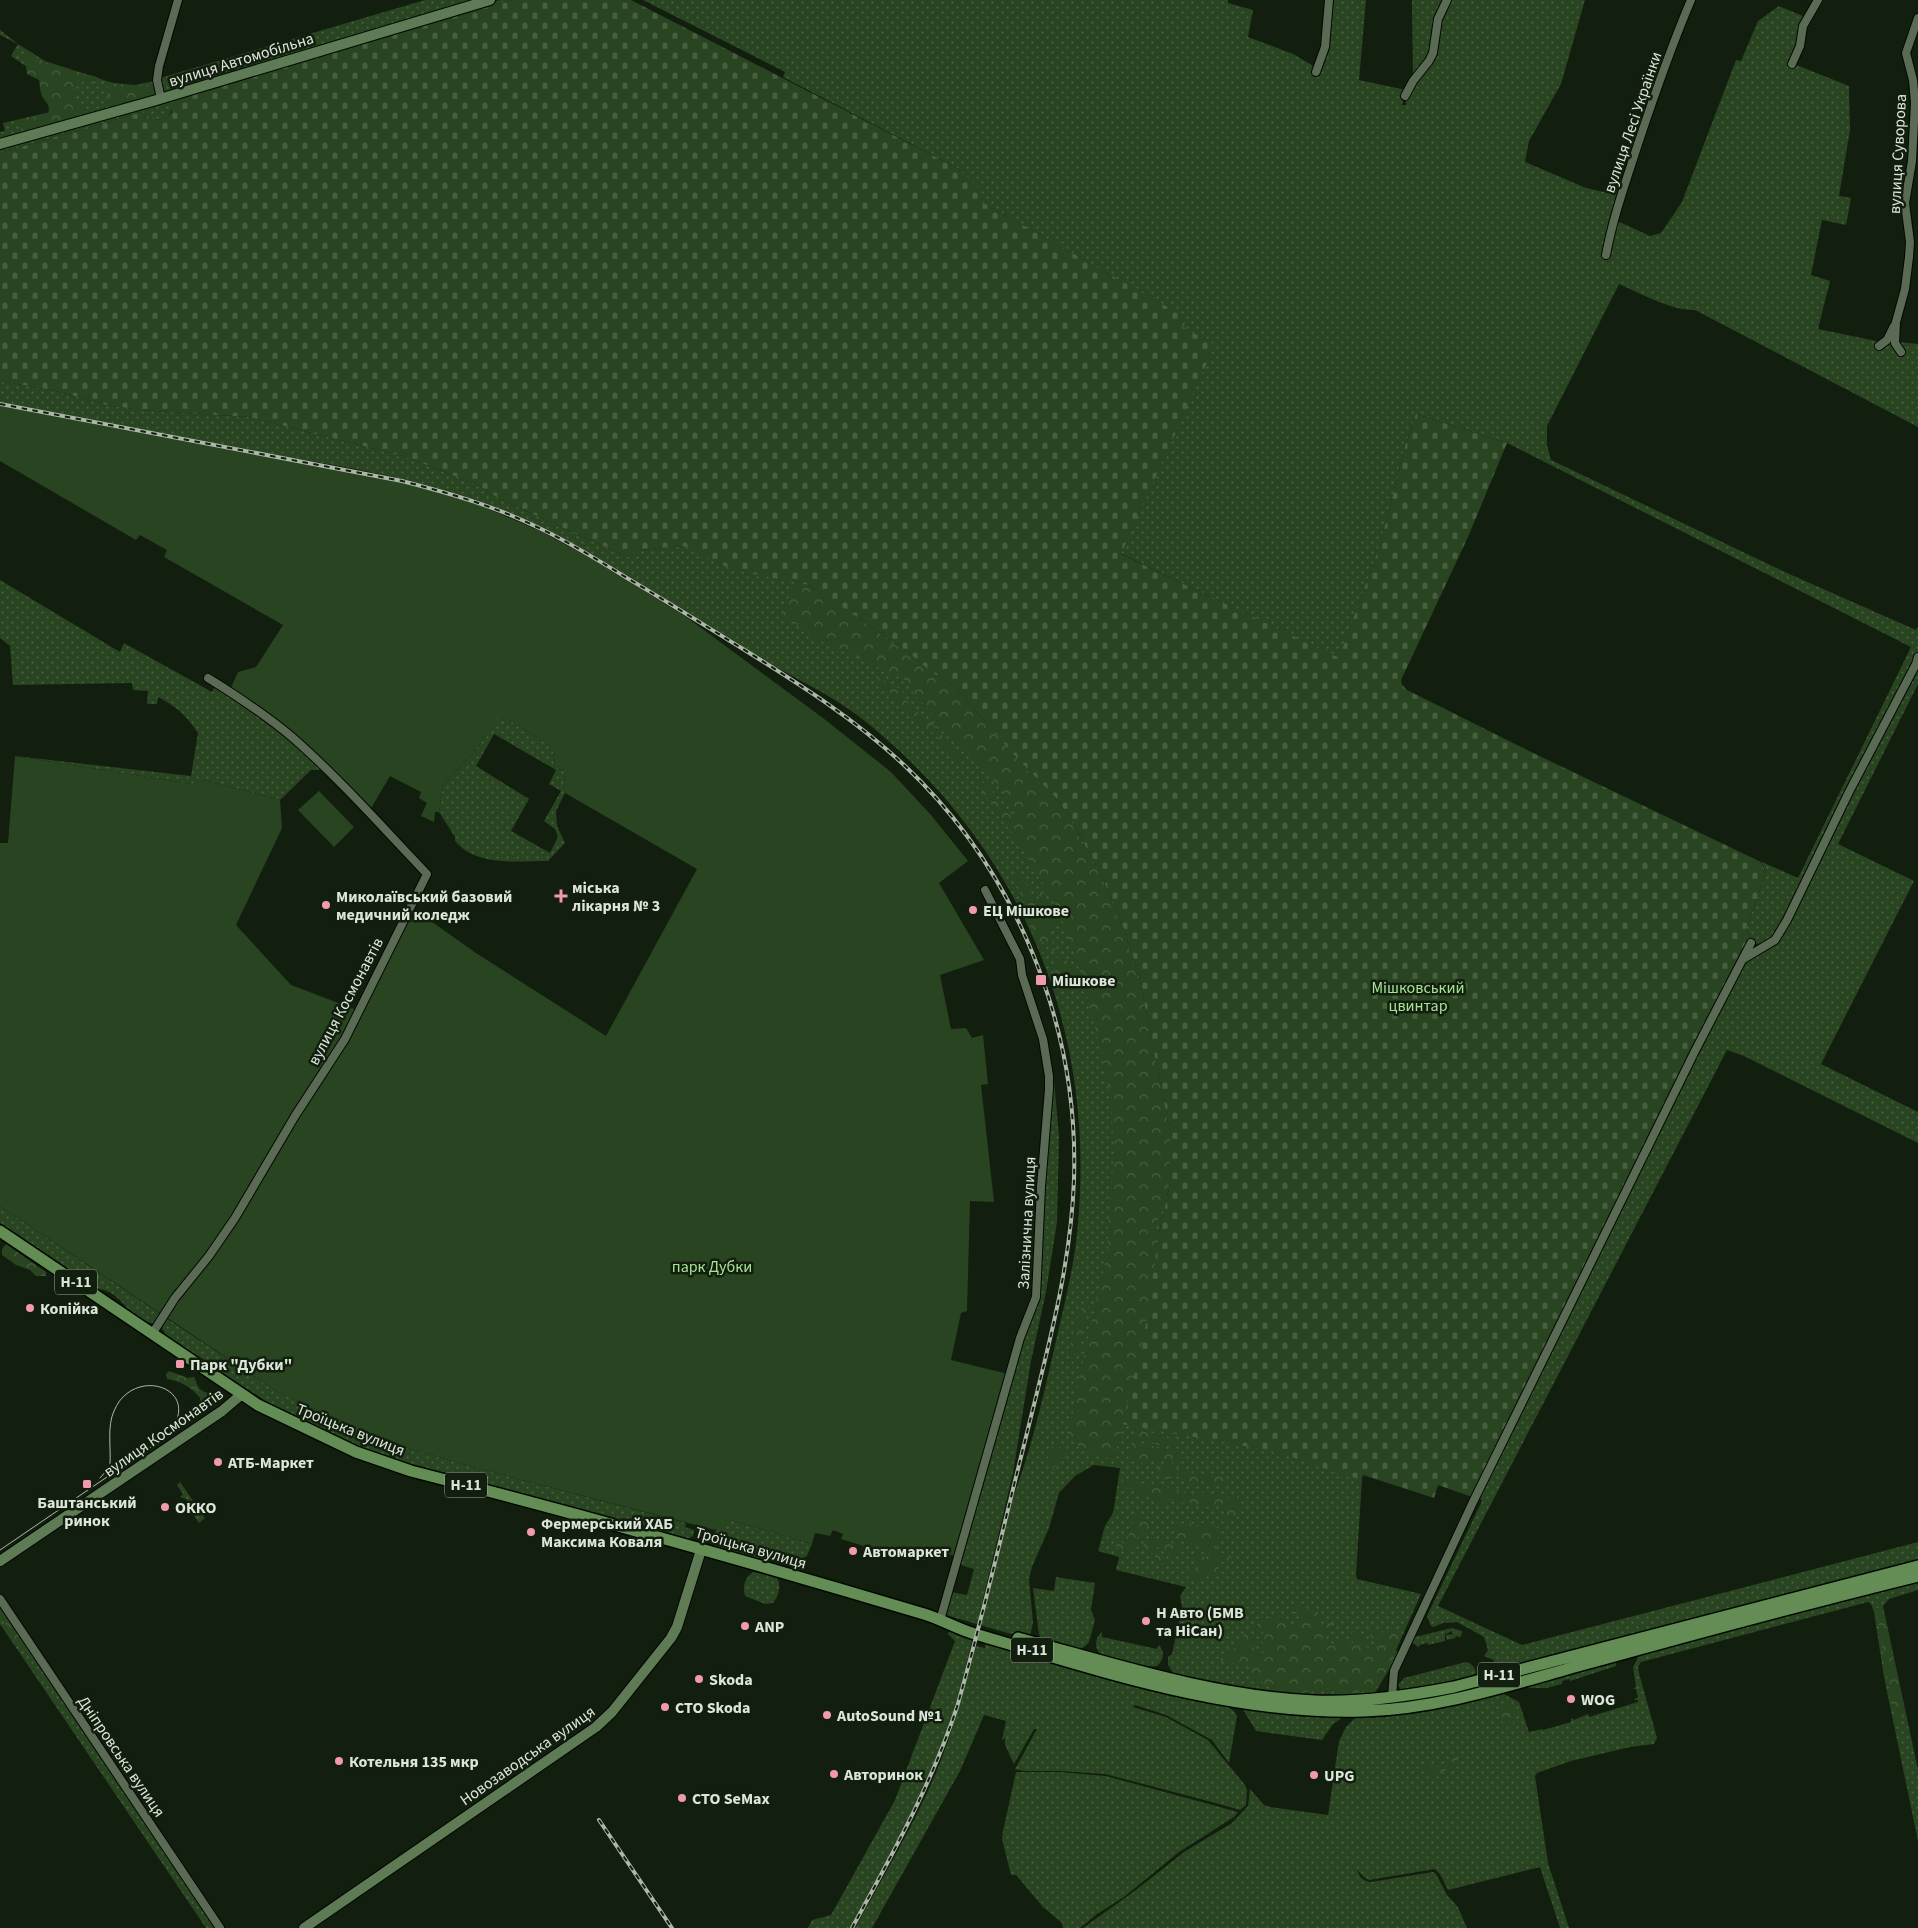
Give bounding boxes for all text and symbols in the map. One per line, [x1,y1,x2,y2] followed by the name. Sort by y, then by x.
[166,27,316,92] street label: вулиця Автомобільна
[1598,49,1667,196] street label: вулиця Лесі Українки
[1884,93,1912,215] street label: вулиця Суворова
[572,877,660,917] place label: міська лікарня № 3
[336,886,512,926] place label: Миколаївський базовий медичний коледж
[554,889,568,903] marker: міська лікарня № 3
[320,899,332,911] marker: Миколаївський базовий медичний коледж
[983,900,1069,922] place label: ЕЦ Мішкове
[967,904,979,916] marker: ЕЦ Мішкове
[303,934,389,1069] street label: вулиця Космонавтів
[1052,970,1115,992] place label: Мішкове
[1034,973,1048,987] marker: Мішкове
[1371,977,1465,1017] park label: Мішковський цвинтар
[1013,1156,1041,1290] street label: Залізнична вулиця
[672,1256,752,1278] park label: парк Дубки
[55,1270,97,1294] road number: Н-11
[40,1298,98,1320] place label: Копійка
[24,1302,36,1314] marker: Копійка
[190,1354,292,1376] place label: Парк "Дубки"
[174,1358,186,1370] marker: Парк "Дубки"
[99,1383,228,1482] street label: вулиця Космонавтів
[293,1398,408,1462] street label: Троїцька вулиця
[227,1452,314,1474] place label: АТБ-Маркет
[212,1456,224,1468] marker: АТБ-Маркет
[445,1472,487,1498] road number: Н-11
[81,1478,93,1490] marker: Баштанський ринок
[37,1492,137,1532] place label: Баштанський ринок
[175,1497,216,1519] place label: ОККО
[159,1501,171,1513] marker: ОККО
[541,1513,673,1553] place label: Фермерський ХАБ Максима Коваля
[692,1522,809,1574] street label: Троїцька вулиця
[525,1526,537,1538] marker: Фермерський ХАБ Максима Коваля
[862,1541,949,1563] place label: Автомаркет
[847,1545,859,1557] marker: Автомаркет
[1156,1602,1244,1642] place label: Н Авто (БМВ та НіСан)
[1140,1615,1152,1627] marker: Н Авто (БМВ та НіСан)
[754,1616,784,1638] place label: ANP
[739,1620,751,1632] marker: ANP
[1011,1638,1053,1662] road number: Н-11
[1478,1662,1520,1688] road number: Н-11
[709,1669,753,1691] place label: Skoda
[693,1673,705,1685] marker: Skoda
[1581,1689,1615,1711] place label: WOG
[72,1692,170,1822] street label: Дніпровська вулиця
[1565,1693,1577,1705] marker: WOG
[675,1697,750,1719] place label: СТО Skoda
[455,1701,600,1811] street label: Новозаводська вулиця
[659,1701,671,1713] marker: СТО Skoda
[836,1705,942,1727] place label: AutoSound №1
[821,1709,833,1721] marker: AutoSound №1
[349,1751,479,1773] place label: Котельня 135 мкр
[333,1755,345,1767] marker: Котельня 135 мкр
[843,1764,923,1786] place label: Авторинок
[1324,1765,1354,1787] place label: UPG
[828,1768,840,1780] marker: Авторинок
[1308,1769,1320,1781] marker: UPG
[692,1788,770,1810] place label: СТО SeMax
[676,1792,688,1804] marker: СТО SeMax

